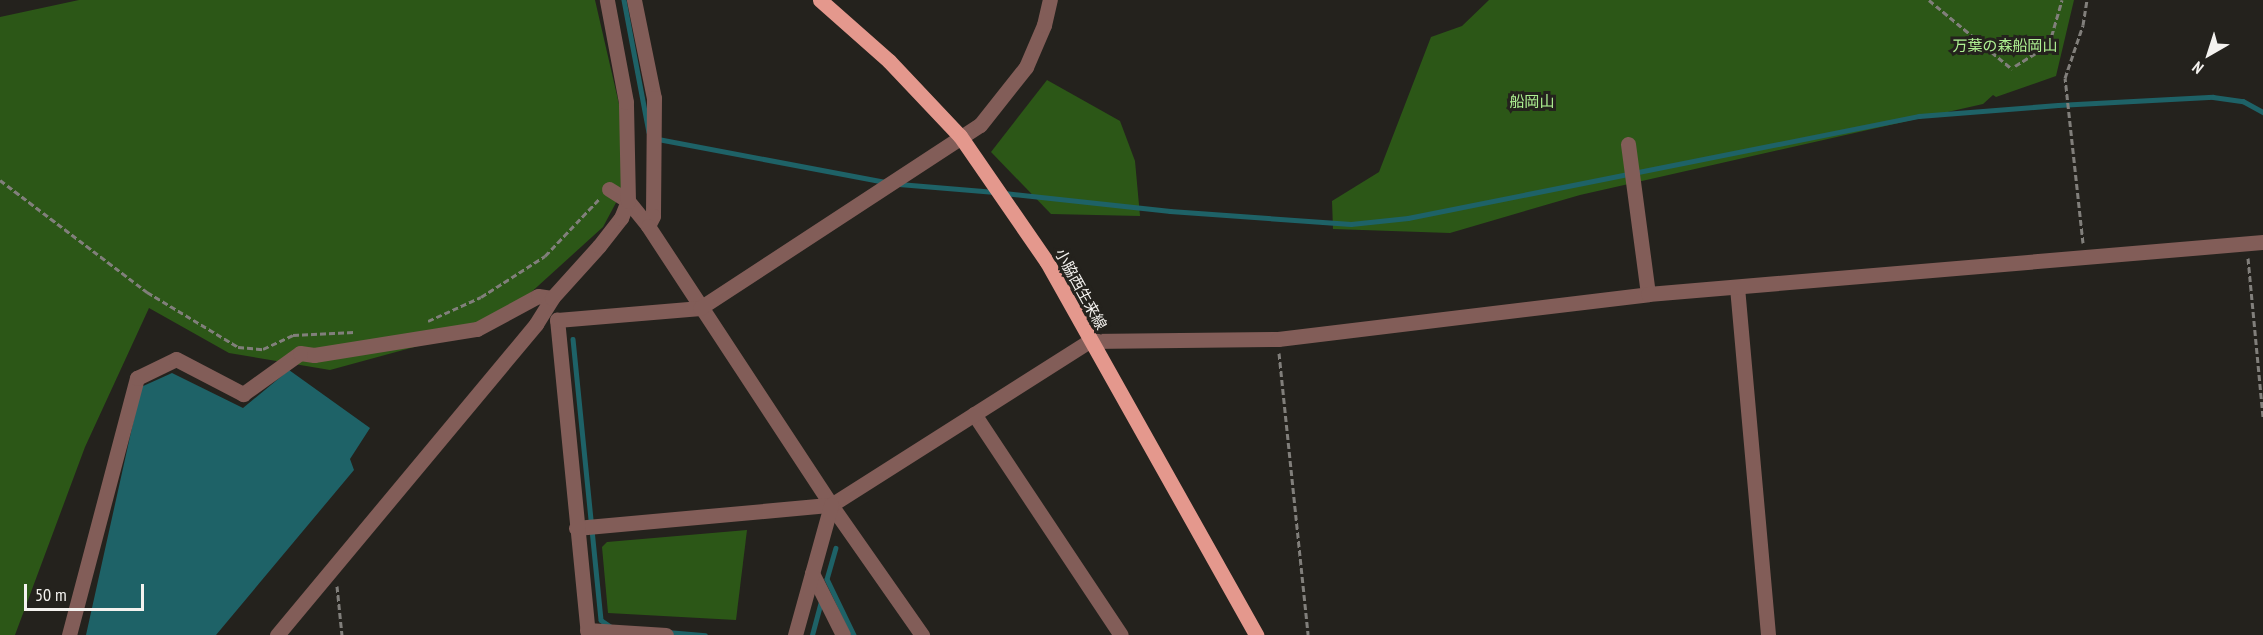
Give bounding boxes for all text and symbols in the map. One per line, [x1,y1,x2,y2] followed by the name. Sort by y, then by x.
[2179,24,2239,84] north arrow
[1953,37,2057,55] park label: 万葉の森船岡山
[2188,58,2207,78] text: N
[1510,93,1554,111] park label: 船岡山
[1051,245,1111,333] street label: 小脇西生来線
[27,572,147,610] scale bar
[35,583,67,606] text: 50 m

